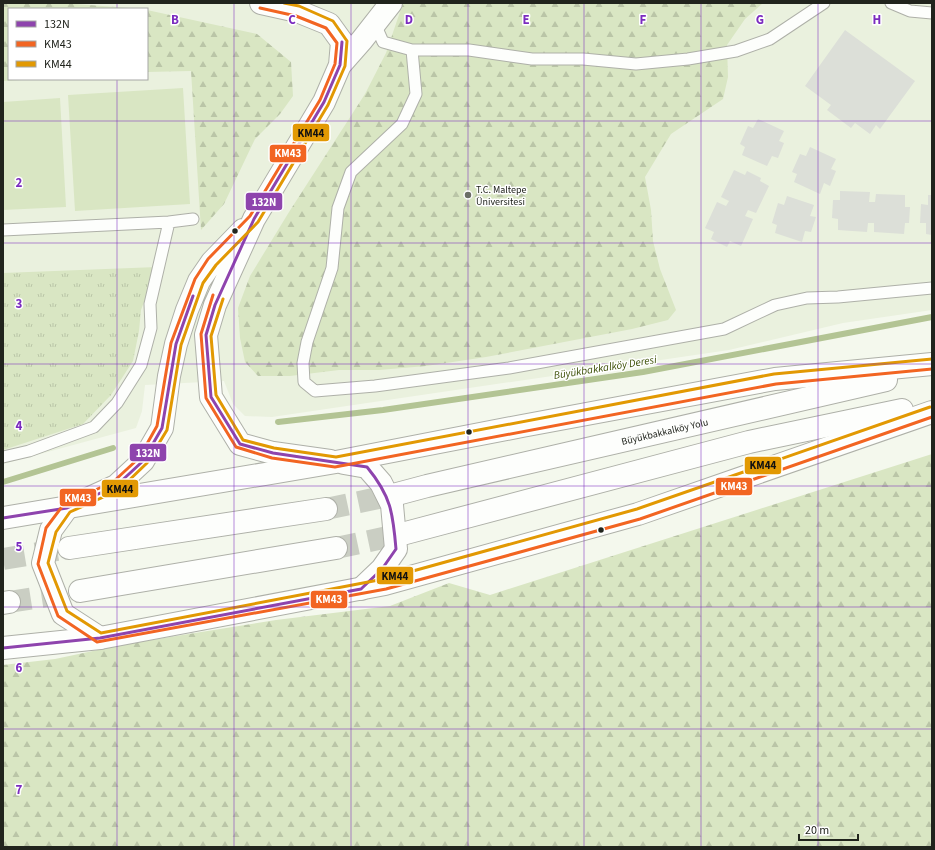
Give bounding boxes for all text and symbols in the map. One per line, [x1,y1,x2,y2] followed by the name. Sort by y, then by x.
[8,8,148,80] legend
[171,11,179,29] text: B
[288,11,296,29] text: C
[405,11,413,29] text: D
[522,11,530,29] text: E
[640,11,647,29] text: F
[756,11,764,29] text: G
[873,11,881,29] text: H
[44,16,70,33] text: 132N
[44,36,72,53] text: KM43
[44,56,72,73] text: KM44
[292,123,330,142] line badge: KM44
[298,126,325,141] text: KM44
[269,144,307,163] line badge: KM43
[275,146,302,161] text: KM43
[16,174,23,192] text: 2
[476,183,527,209] place label: T.C. Maltepe Üniversitesi
[463,190,473,200] marker: T.C. Maltepe Üniversitesi
[245,192,283,211] line badge: 132N
[252,195,276,210] text: 132N
[230,226,240,236] unlabelled marker
[16,295,23,313] text: 3
[552,352,658,383] water label: Büyükbakkalköy Deresi
[620,415,710,449] street label: Büyükbakkalköy Yolu
[16,417,23,435] text: 4
[464,427,474,437] unlabelled marker
[129,443,167,462] line badge: 132N
[136,446,160,461] text: 132N
[744,456,782,475] line badge: KM44
[750,458,777,473] text: KM44
[715,477,753,496] line badge: KM43
[101,479,139,498] line badge: KM44
[721,479,748,494] text: KM43
[107,482,134,497] text: KM44
[59,488,97,507] line badge: KM43
[65,491,92,506] text: KM43
[596,525,606,535] unlabelled marker
[16,538,23,556] text: 5
[376,566,414,585] line badge: KM44
[382,569,409,584] text: KM44
[310,590,348,609] line badge: KM43
[316,592,343,607] text: KM43
[16,659,23,677] text: 6
[16,781,23,799] text: 7
[799,816,858,842] scale bar
[805,822,829,839] text: 20 m

